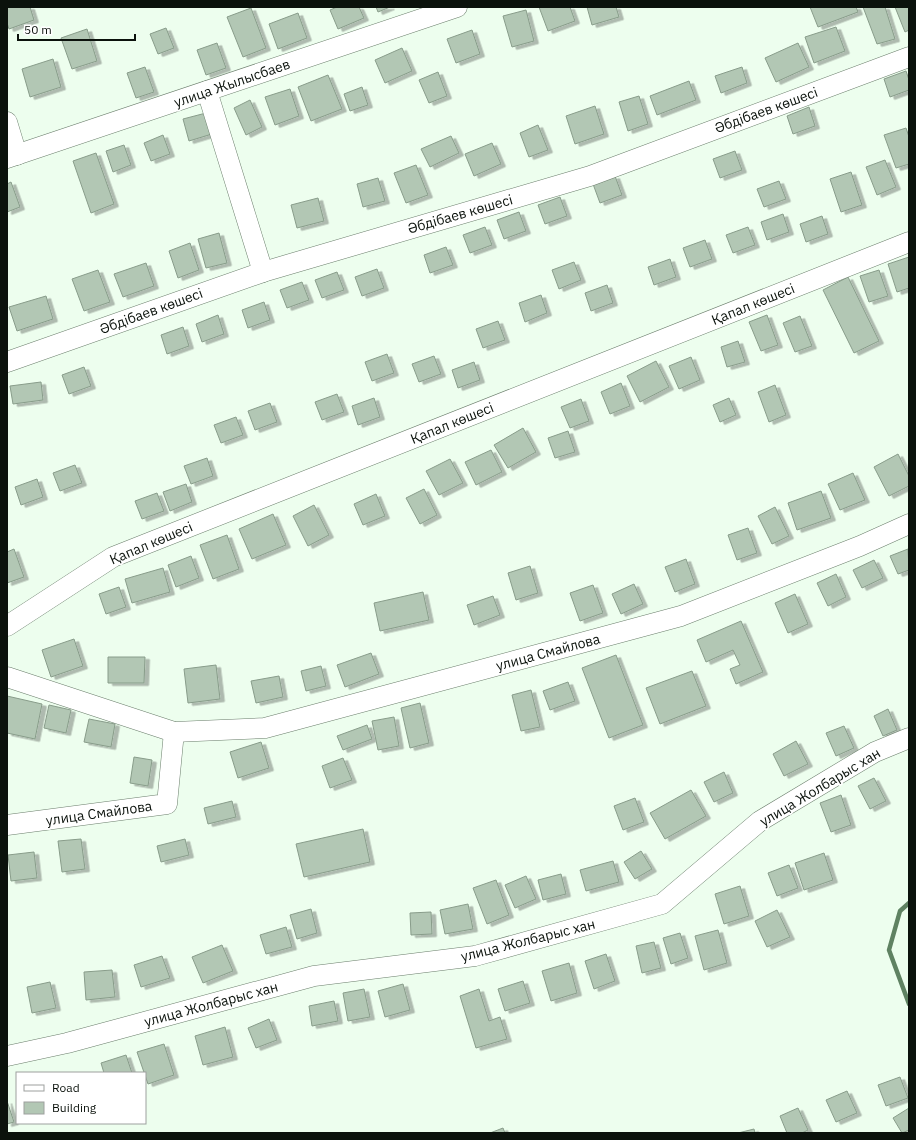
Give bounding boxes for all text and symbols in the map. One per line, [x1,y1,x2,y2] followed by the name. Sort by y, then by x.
[18,16,135,42] scale bar
[24,22,52,37] text: 50 m
[172,55,292,111] street label: улица Жылысбаев
[712,83,820,137] street label: Әбдібаев көшесі
[405,190,515,238] street label: Әбдібаев көшесі
[709,279,797,329] street label: Қапал көшесі
[97,284,205,338] street label: Әбдібаев көшесі
[408,398,496,448] street label: Қапал көшесі
[107,517,195,569] street label: Қапал көшесі
[494,629,603,675] street label: улица Смайлова
[756,744,884,830] street label: улица Жолбарыс хан
[45,797,154,829] street label: улица Смайлова
[459,915,597,965] street label: улица Жолбарыс хан
[142,977,280,1031] street label: улица Жолбарыс хан
[16,1072,146,1124] legend
[52,1080,80,1095] text: Road
[52,1100,97,1115] text: Building

